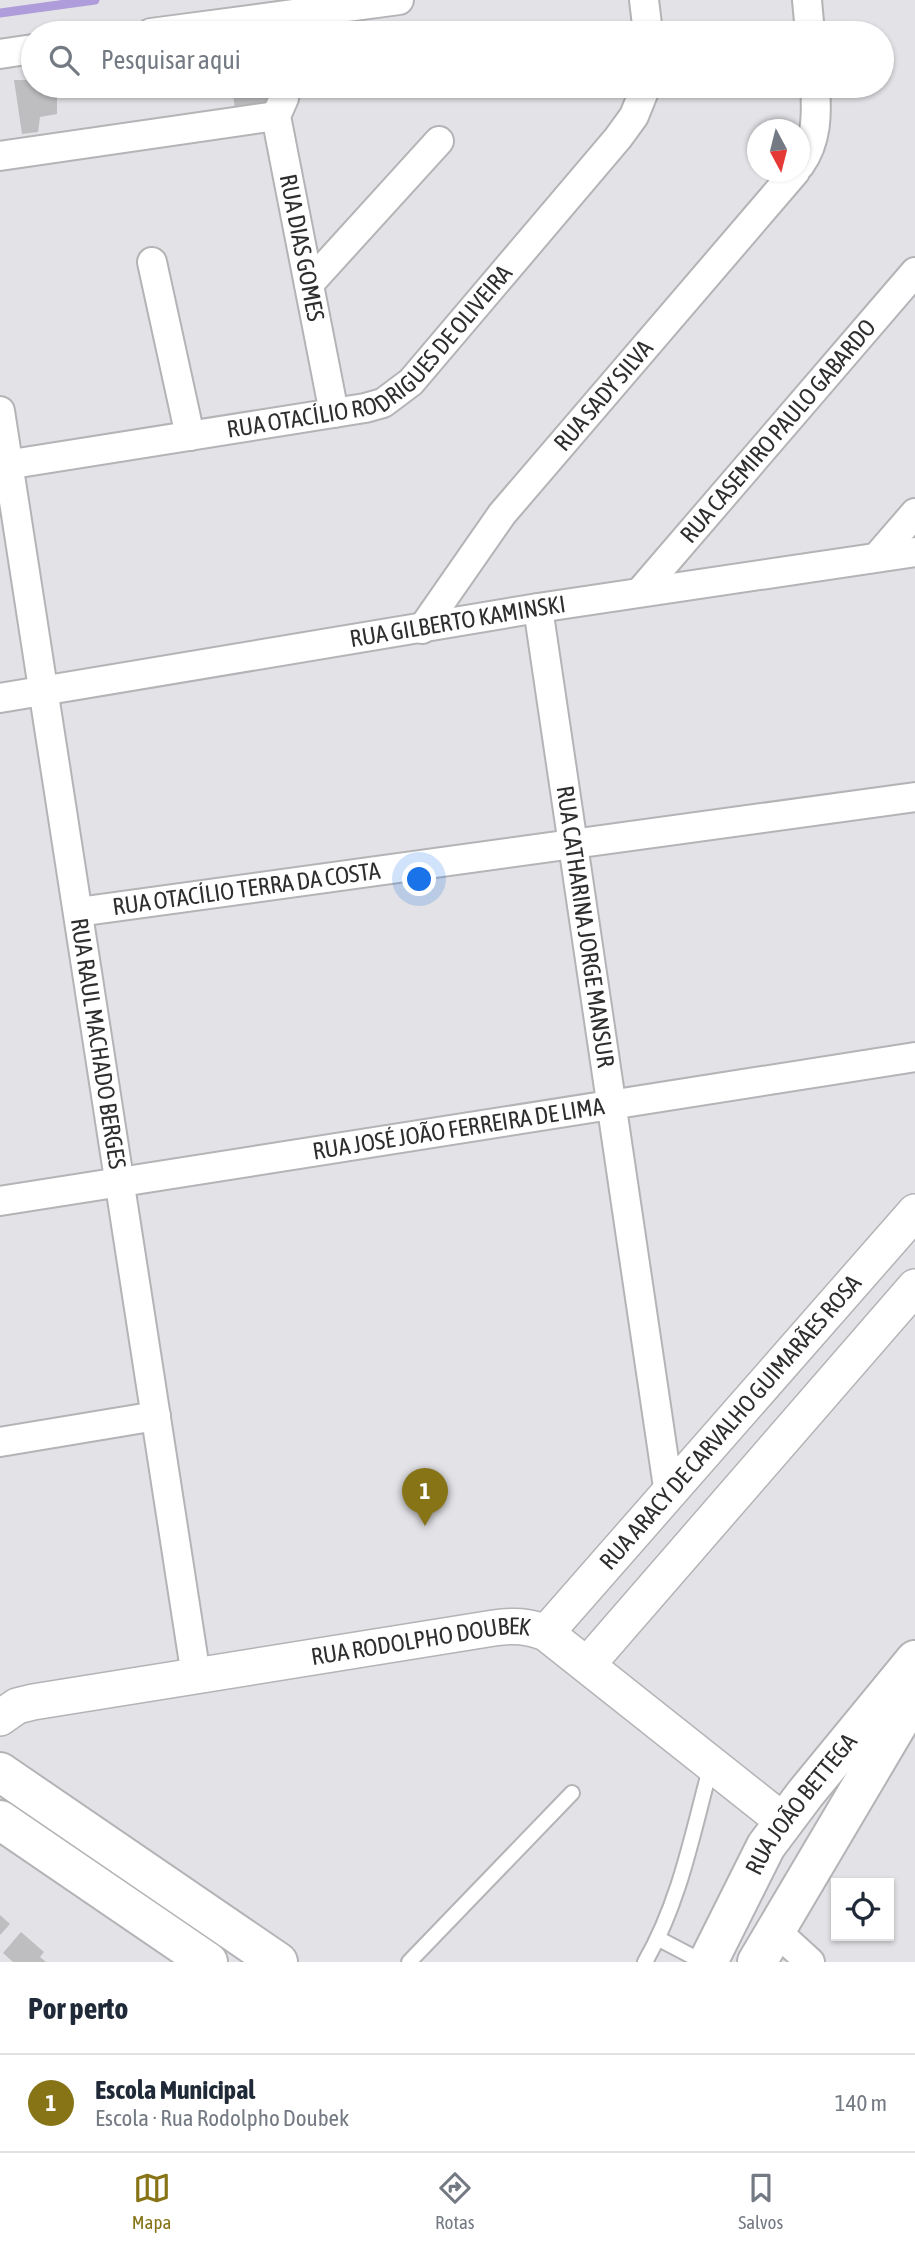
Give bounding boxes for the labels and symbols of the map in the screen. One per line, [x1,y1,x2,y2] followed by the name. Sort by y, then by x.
[747,119,810,182] north arrow
[275,172,330,323] street label: RUA DIAS GOMES
[225,259,517,443] street label: RUA OTACÍLIO RODRIGUES DE OLIVEIRA
[675,314,881,548] street label: RUA CASEMIRO PAULO GABARDO
[548,334,658,456] street label: RUA SADY SILVA
[348,590,567,652] street label: RUA GILBERTO KAMINSKI
[551,784,620,1069] street label: RUA CATHARINA JORGE MANSUR
[111,857,382,920] street label: RUA OTACÍLIO TERRA DA COSTA
[402,862,436,896] your location
[66,916,131,1171] street label: RUA RAUL MACHADO BERGES
[310,1092,606,1165] street label: RUA JOSÉ JOÃO FERREIRA DE LIMA
[594,1269,867,1575] street label: RUA ARACY DE CARVALHO GUIMARÃES ROSA
[402,1468,448,1526] pin: 1
[309,1612,533,1670] street label: RUA RODOLPHO DOUBEK
[740,1728,862,1879] street label: RUA JOÃO BETTEGA

